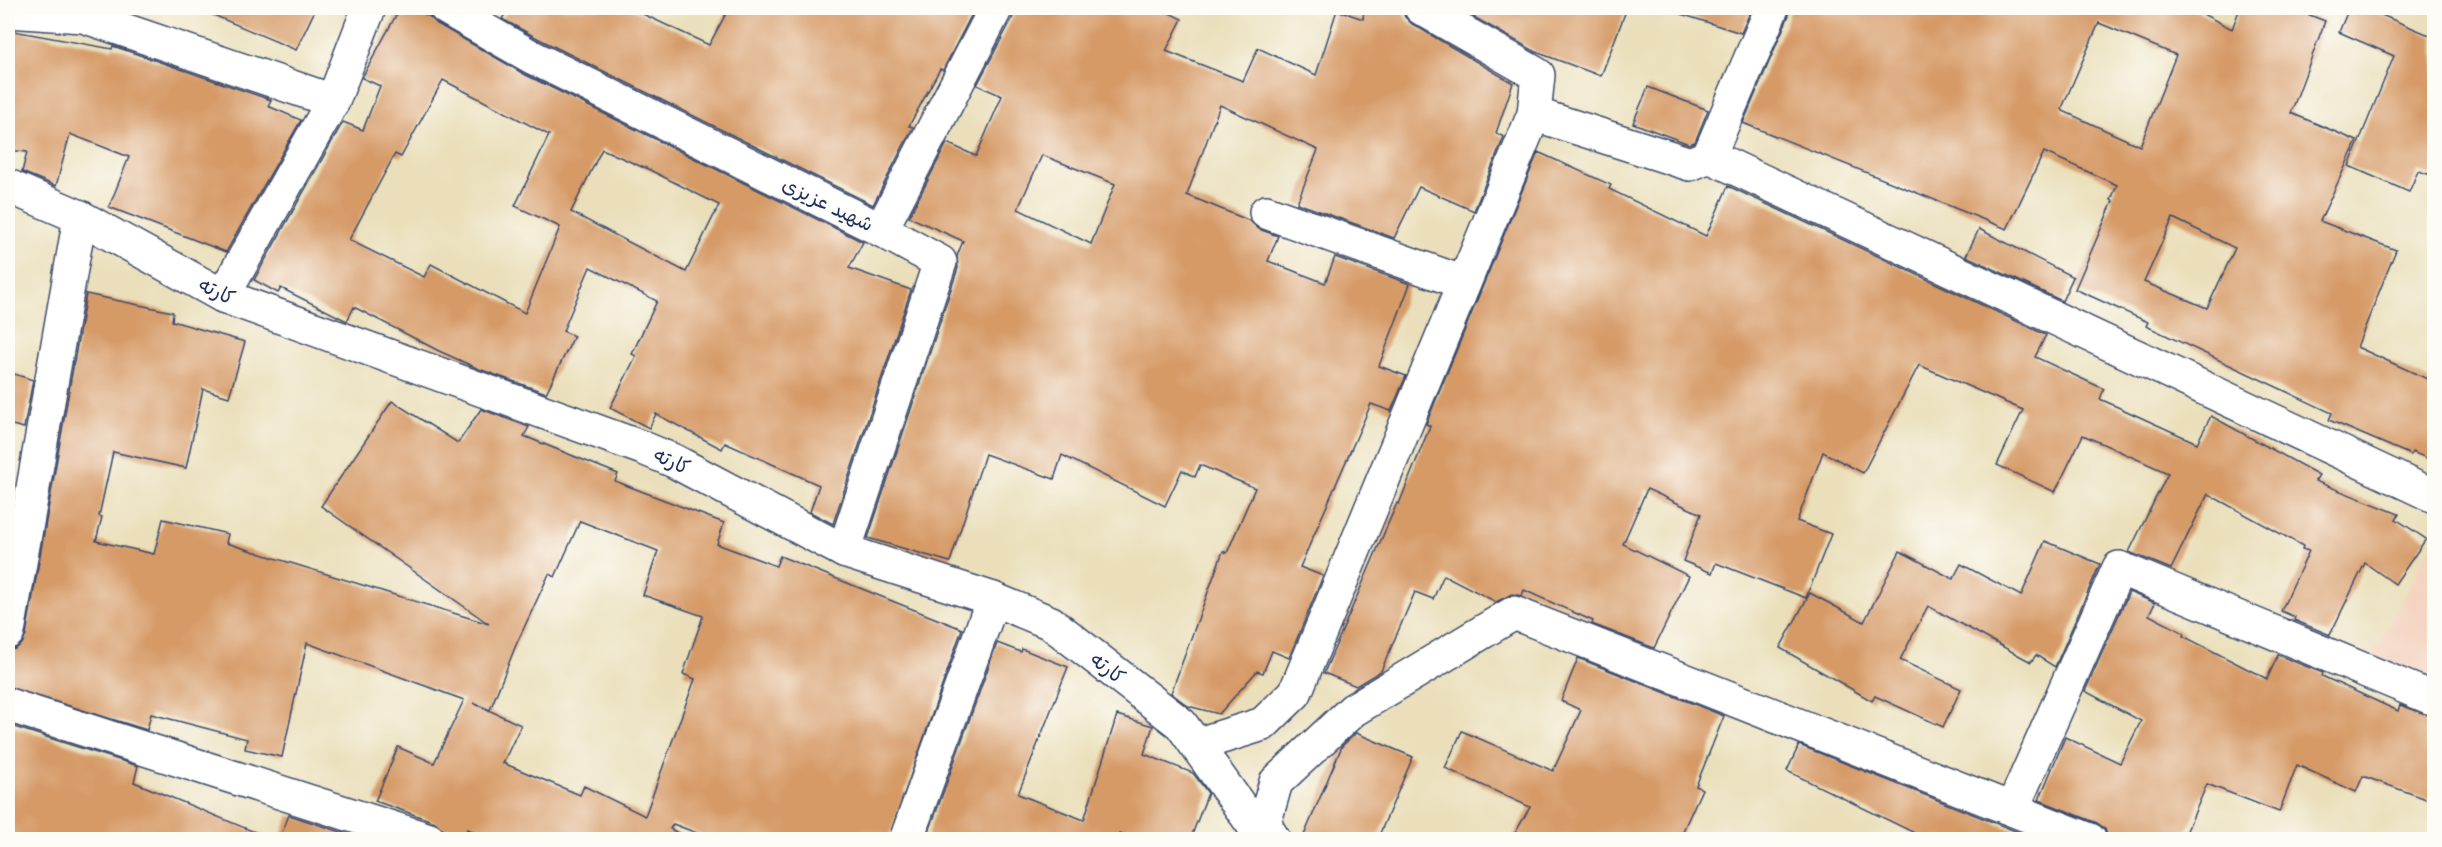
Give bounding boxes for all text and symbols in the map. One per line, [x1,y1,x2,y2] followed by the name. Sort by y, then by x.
[777,172,877,239] street label: شهید عزیزی
[194,272,239,313] street label: کارته
[649,442,694,482] street label: کارته
[1084,647,1130,691] street label: کارته

